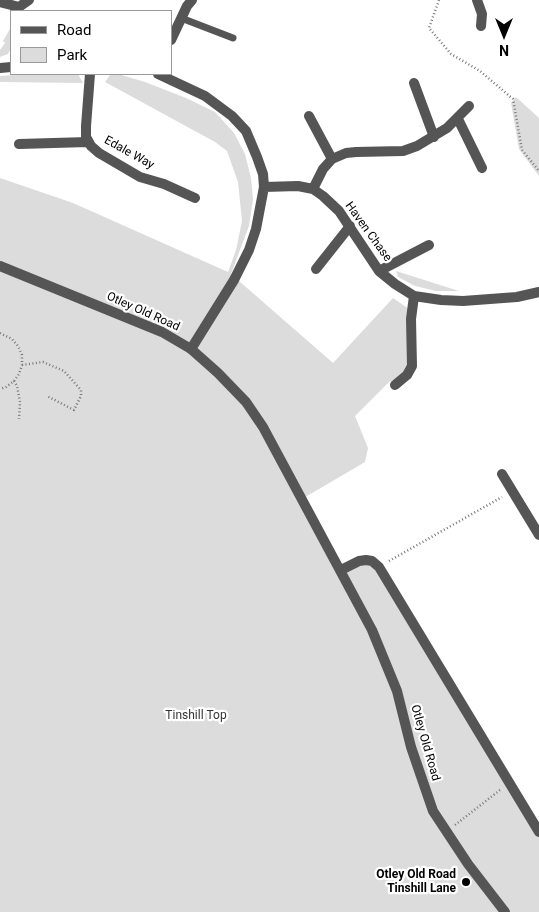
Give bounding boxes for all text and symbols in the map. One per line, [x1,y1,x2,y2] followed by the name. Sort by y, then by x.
[10,10,172,75] legend
[479,10,529,60] north arrow
[57,21,91,39] text: Road
[499,42,509,58] text: N
[57,46,87,64] text: Park
[102,133,156,173] street label: Edale Way
[342,199,394,265] street label: Haven Chase
[104,289,182,335] street label: Otley Old Road
[407,703,443,783] street label: Otley Old Road
[165,709,227,723] park label: Tinshill Top
[376,868,456,896] place label: Otley Old Road Tinshill Lane
[460,876,472,888] marker: Otley Old Road Tinshill Lane

